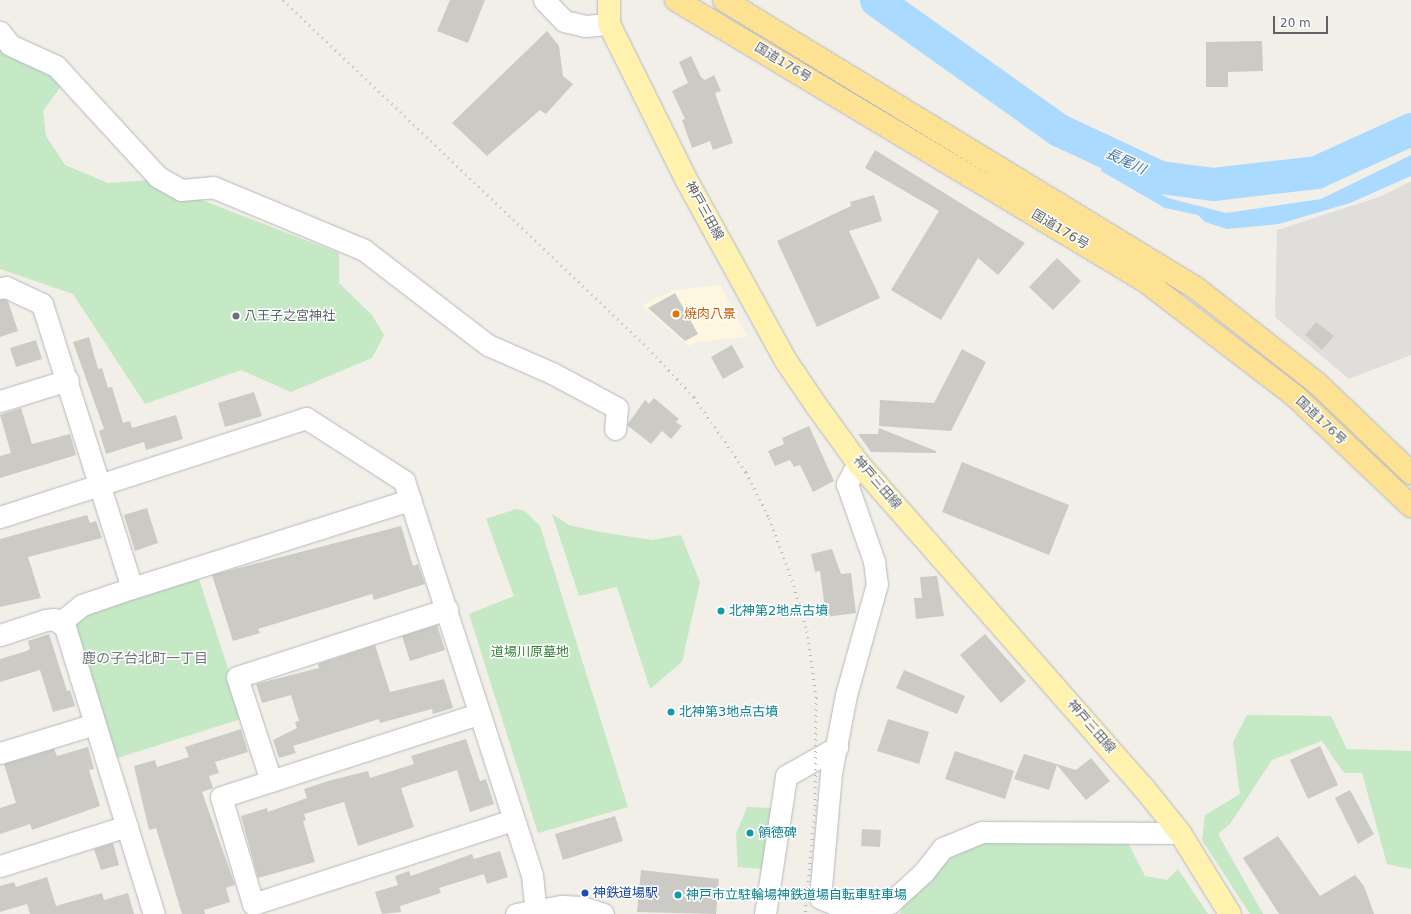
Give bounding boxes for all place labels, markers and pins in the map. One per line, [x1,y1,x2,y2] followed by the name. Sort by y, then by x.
[684,306,736,322] place label: 焼肉八景
[244,308,335,324] place label: 八王子之宮神社
[671,309,681,319] marker: 焼肉八景
[231,311,241,321] marker: 八王子之宮神社
[729,603,828,619] place label: 北神第2地点古墳
[716,606,726,616] marker: 北神第2地点古墳
[679,704,778,720] place label: 北神第3地点古墳
[666,707,676,717] marker: 北神第3地点古墳
[758,825,797,841] place label: 領徳碑
[745,828,755,838] marker: 領徳碑
[593,885,658,901] place label: 神鉄道場駅
[686,887,907,903] place label: 神戸市立駐輪場神鉄道場自転車駐車場
[580,888,590,898] marker: 神鉄道場駅
[673,890,683,900] marker: 神戸市立駐輪場神鉄道場自転車駐車場

